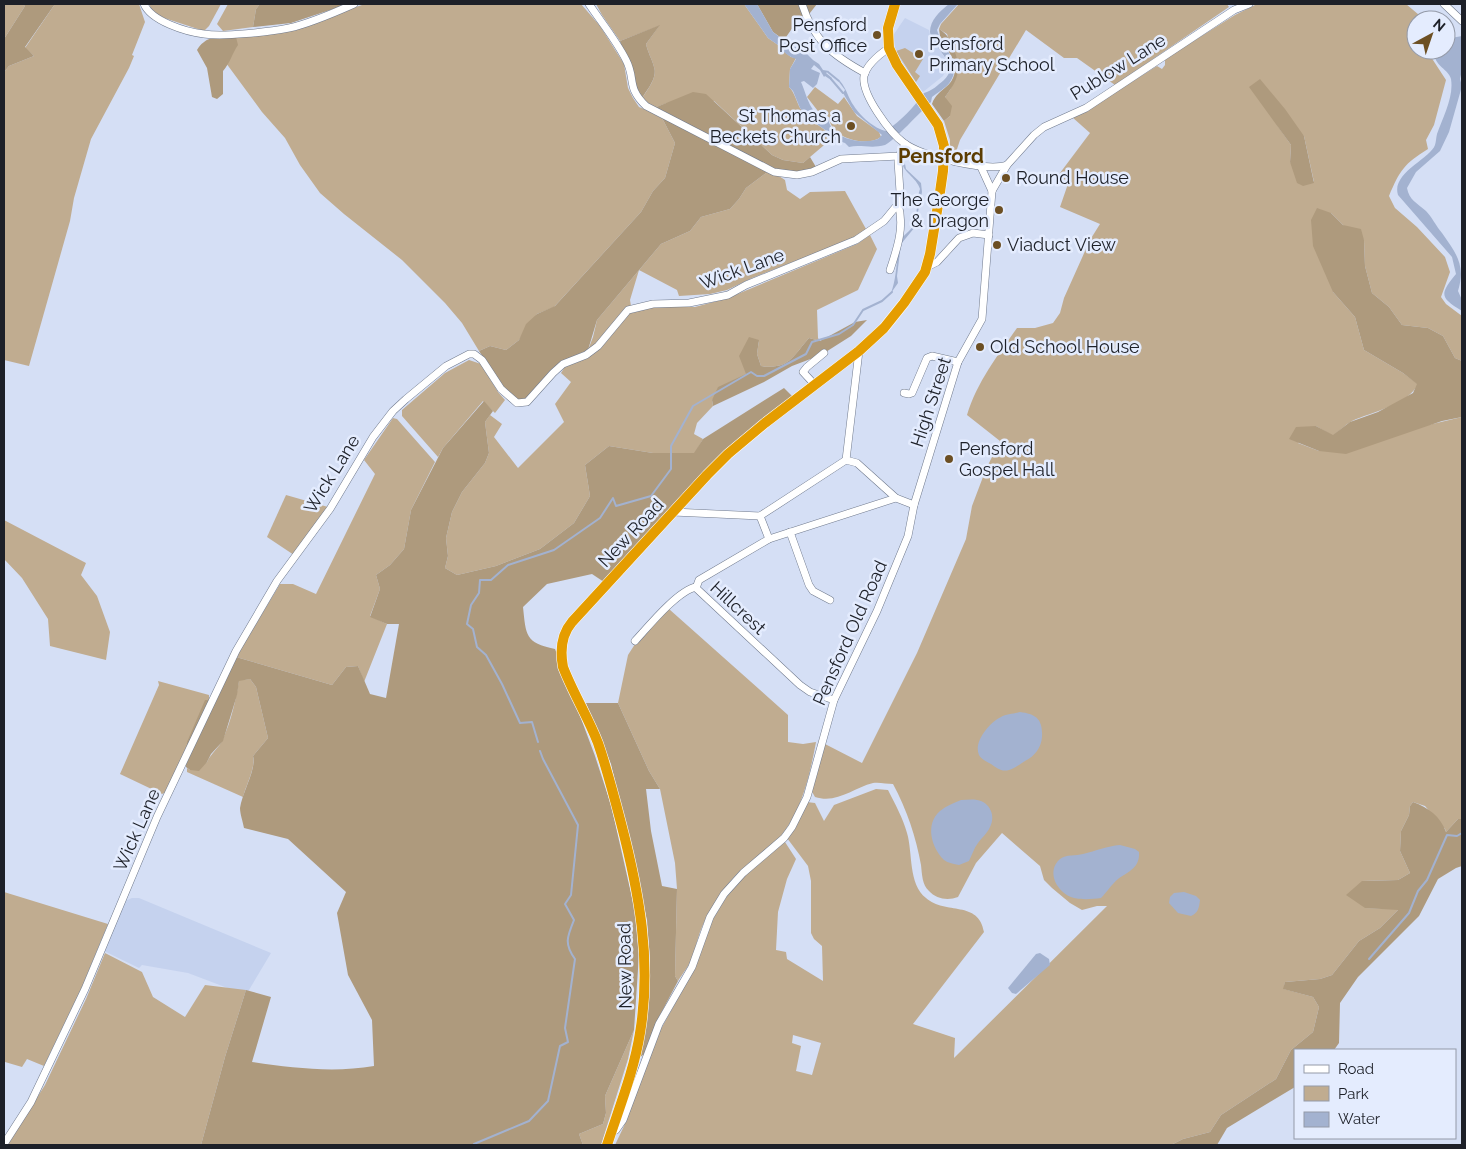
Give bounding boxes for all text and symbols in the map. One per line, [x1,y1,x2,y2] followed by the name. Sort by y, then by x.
[1406,10,1456,60] north arrow
[779,14,867,56] place label: Pensford Post Office
[1430,15,1449,35] text: N
[871,29,883,41] marker: Pensford Post Office
[1066,29,1170,104] street label: Publow Lane
[929,33,1055,75] place label: Pensford Primary School
[913,48,925,60] marker: Pensford Primary School
[710,105,841,147] place label: St Thomas a Beckets Church
[845,120,857,132] marker: St Thomas a Beckets Church
[898,144,984,168] district label: Pensford
[1016,167,1129,188] place label: Round House
[1000,172,1012,184] marker: Round House
[890,189,989,231] place label: The George & Dragon
[993,204,1005,216] marker: The George & Dragon
[1007,234,1116,255] place label: Viaduct View
[991,239,1003,251] marker: Viaduct View
[697,243,787,293] street label: Wick Lane
[990,336,1140,357] place label: Old School House
[974,341,986,353] marker: Old School House
[906,354,955,449] street label: High Street
[299,430,364,517] street label: Wick Lane
[959,438,1055,480] place label: Pensford Gospel Hall
[943,453,955,465] marker: Pensford Gospel Hall
[594,494,668,571] street label: New Road
[808,557,891,708] street label: Pensford Old Road
[706,577,770,639] street label: Hillcrest
[109,785,164,874] street label: Wick Lane
[613,923,636,1009] street label: New Road
[1294,1049,1456,1139] legend
[1338,1060,1374,1078] text: Road
[1338,1085,1369,1103] text: Park
[1338,1110,1381,1128] text: Water

